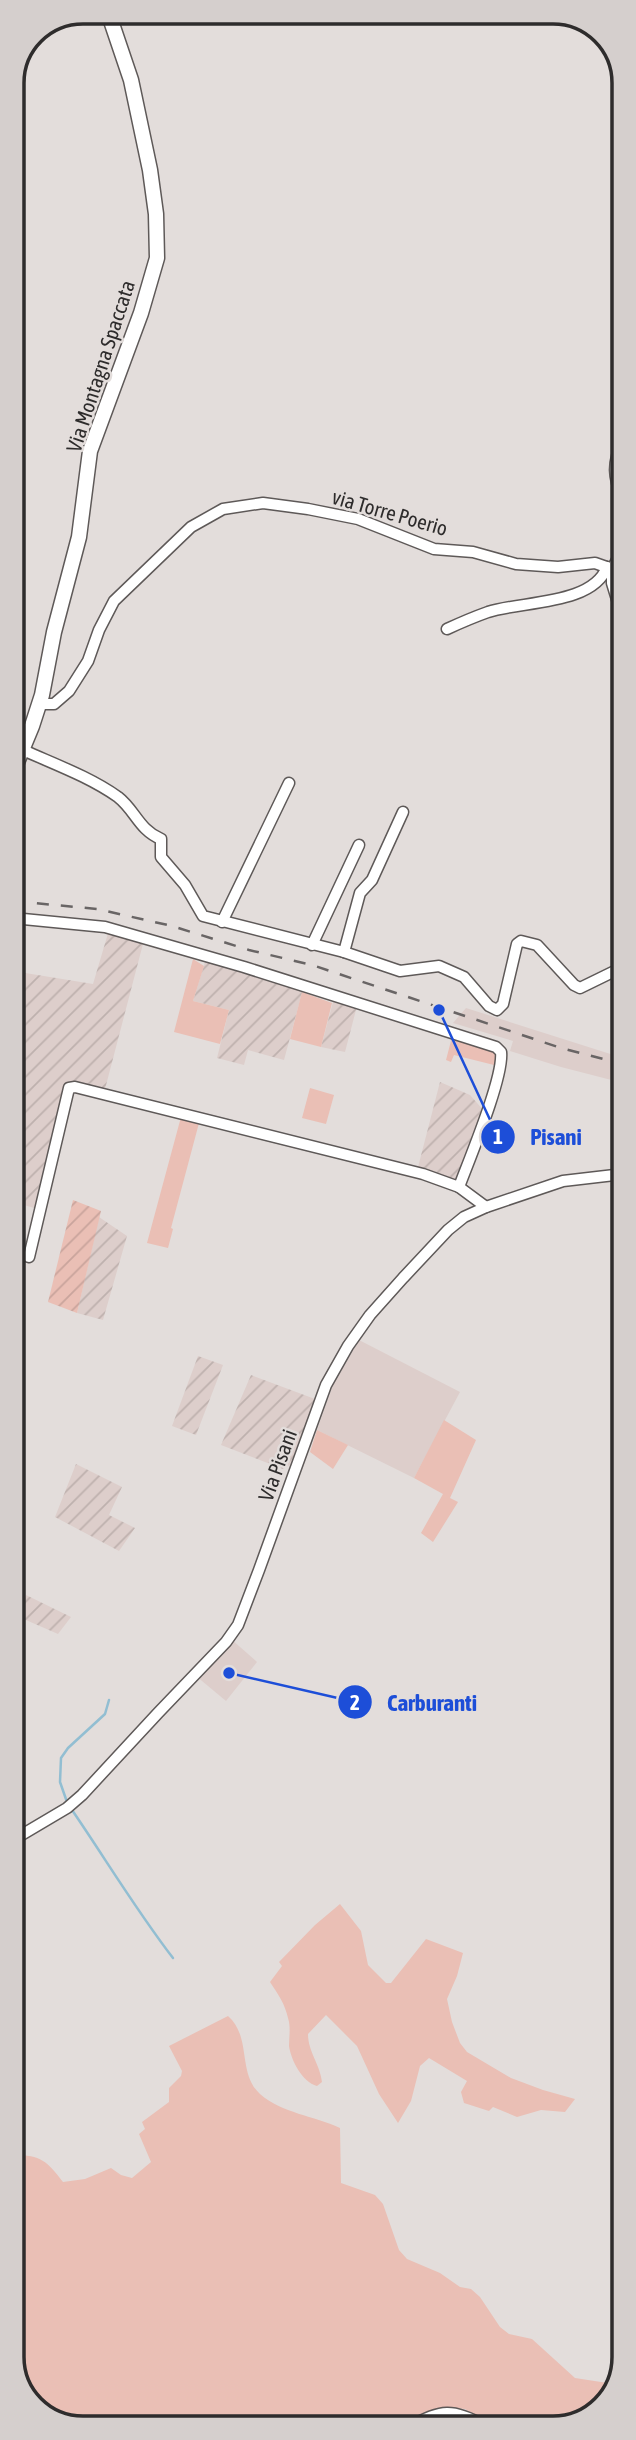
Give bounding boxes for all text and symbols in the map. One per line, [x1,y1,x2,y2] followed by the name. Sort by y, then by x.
[61,277,139,455] street label: Via Montagna Spaccata
[329,484,451,540] street label: via Torre Poerio
[481,1115,595,1159] callout: Pisani
[493,1124,503,1148] text: 1
[530,1124,582,1150] text: Pisani
[253,1426,301,1504] street label: Via Pisani
[338,1680,491,1724] callout: Carburanti
[350,1690,360,1714] text: 2
[387,1690,477,1716] text: Carburanti

